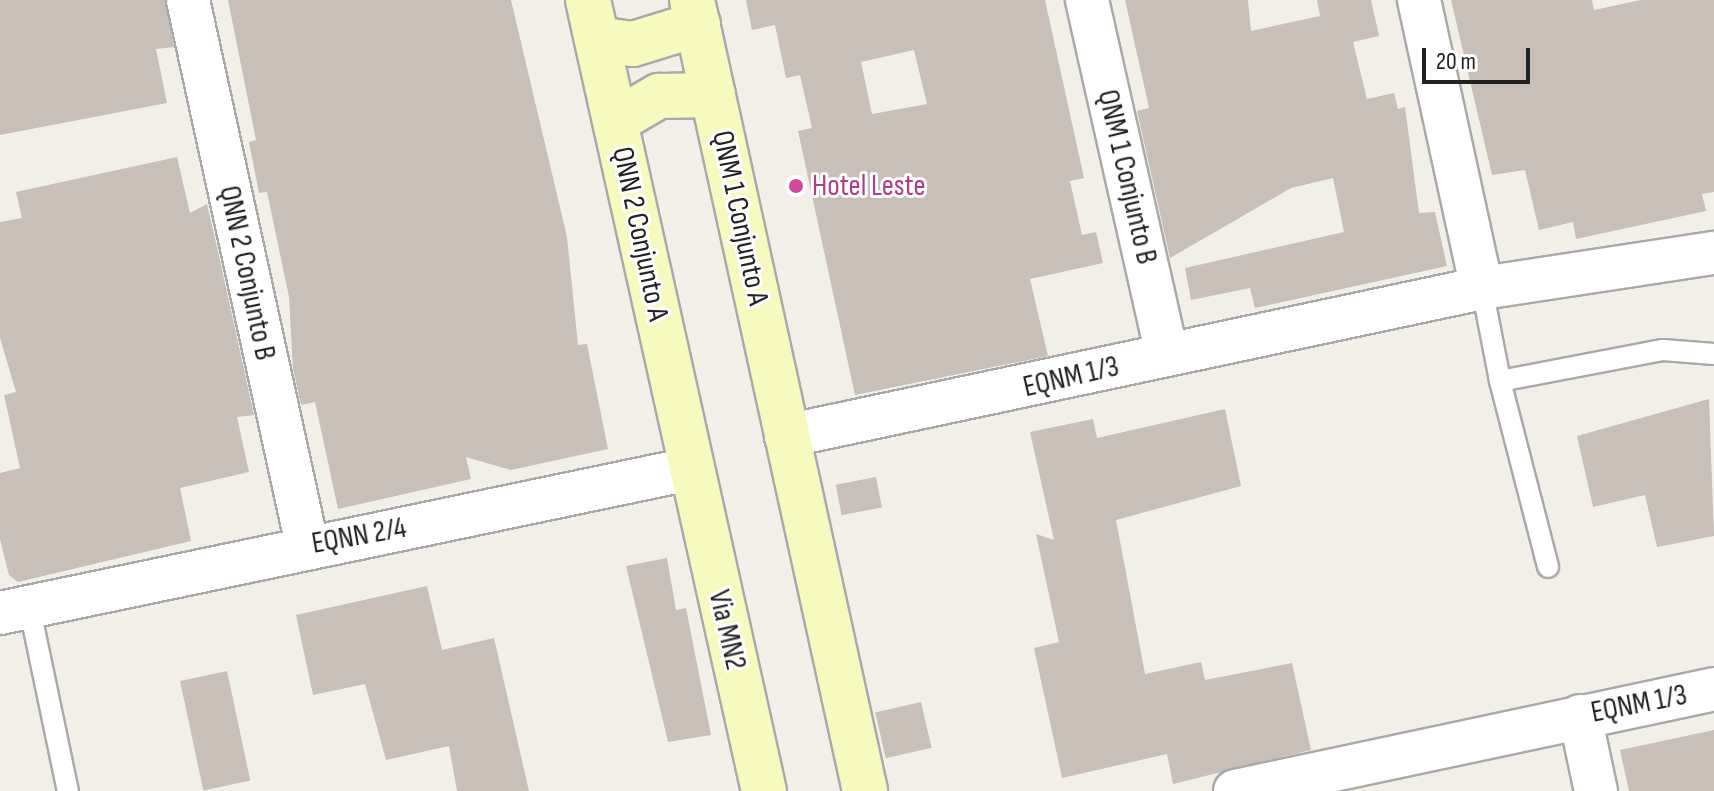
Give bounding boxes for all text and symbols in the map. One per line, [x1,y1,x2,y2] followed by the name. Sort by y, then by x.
[1426,32,1534,82] scale bar
[1436,47,1476,76] text: 20 m
[1089,86,1165,268] street label: QNM 1 Conjunto B
[704,127,776,309] street label: QNM 1 Conjunto A
[604,144,676,324] street label: QNN 2 Conjunto A
[812,168,926,204] place label: Hotel Leste
[787,177,805,195] marker: Hotel Leste
[211,183,283,363] street label: QNN 2 Conjunto B
[1020,349,1122,405] street label: EQNM 1/3
[309,510,409,562] street label: EQNN 2/4
[700,587,754,673] street label: Via MN2
[1588,677,1690,731] street label: EQNM 1/3

